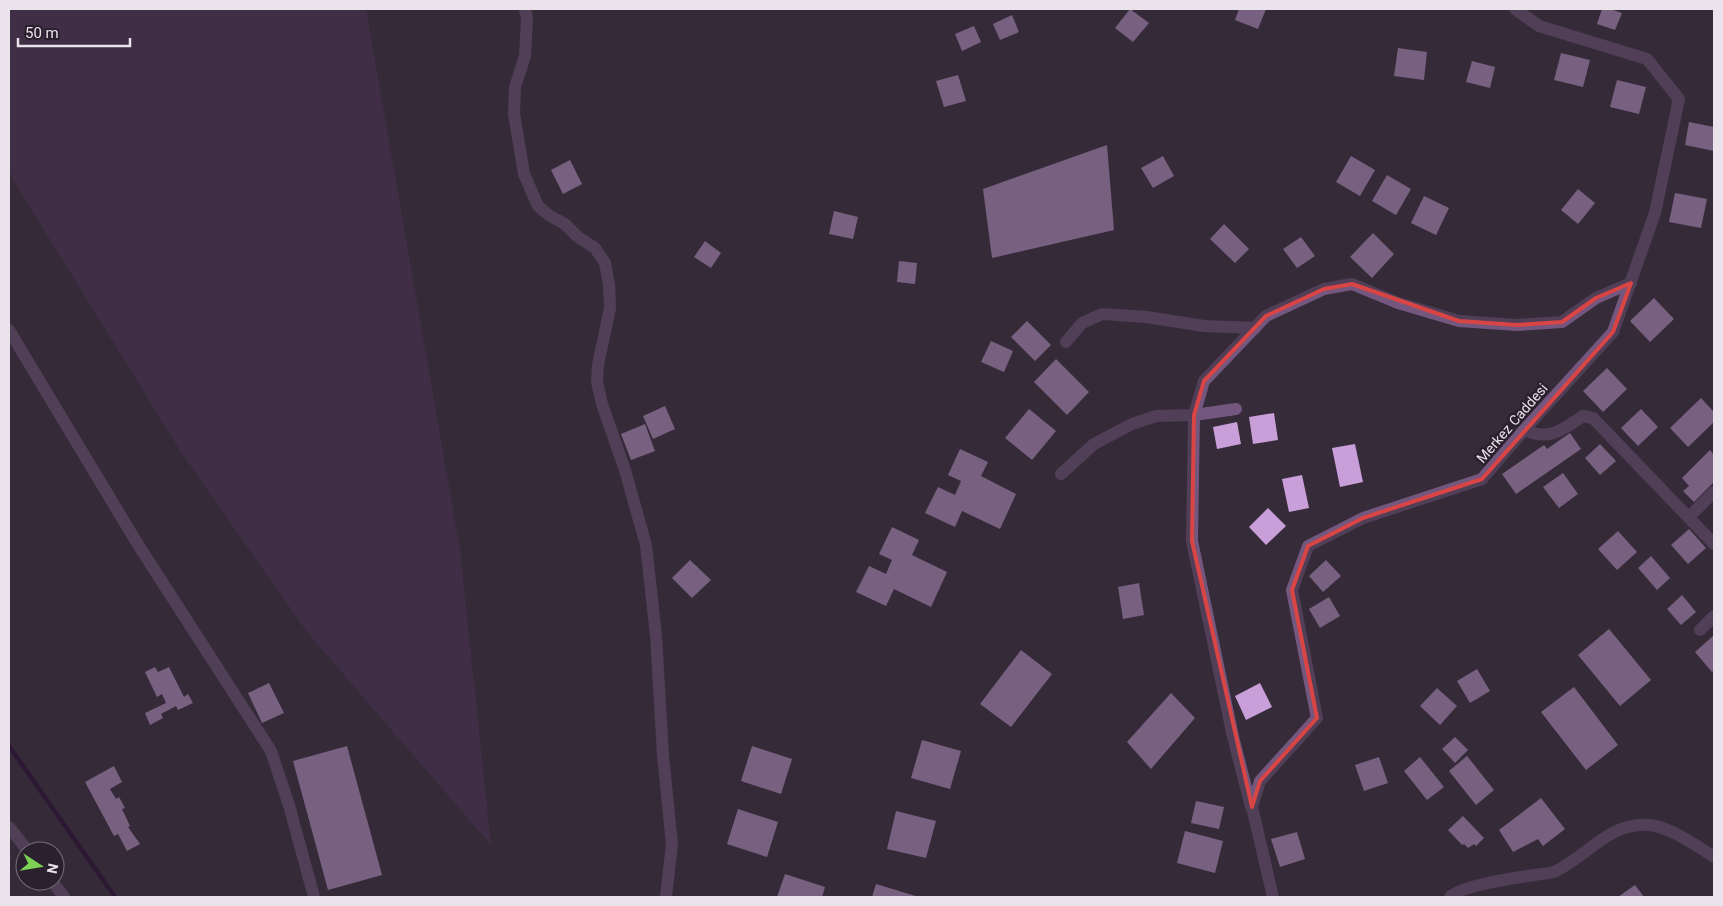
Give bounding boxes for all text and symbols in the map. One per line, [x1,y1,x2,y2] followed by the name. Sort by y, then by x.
[18,15,130,47] scale bar
[25,24,59,42] text: 50 m
[1473,380,1551,466] street label: Merkez Caddesi
[15,841,65,891] north arrow
[44,862,62,875] text: N

